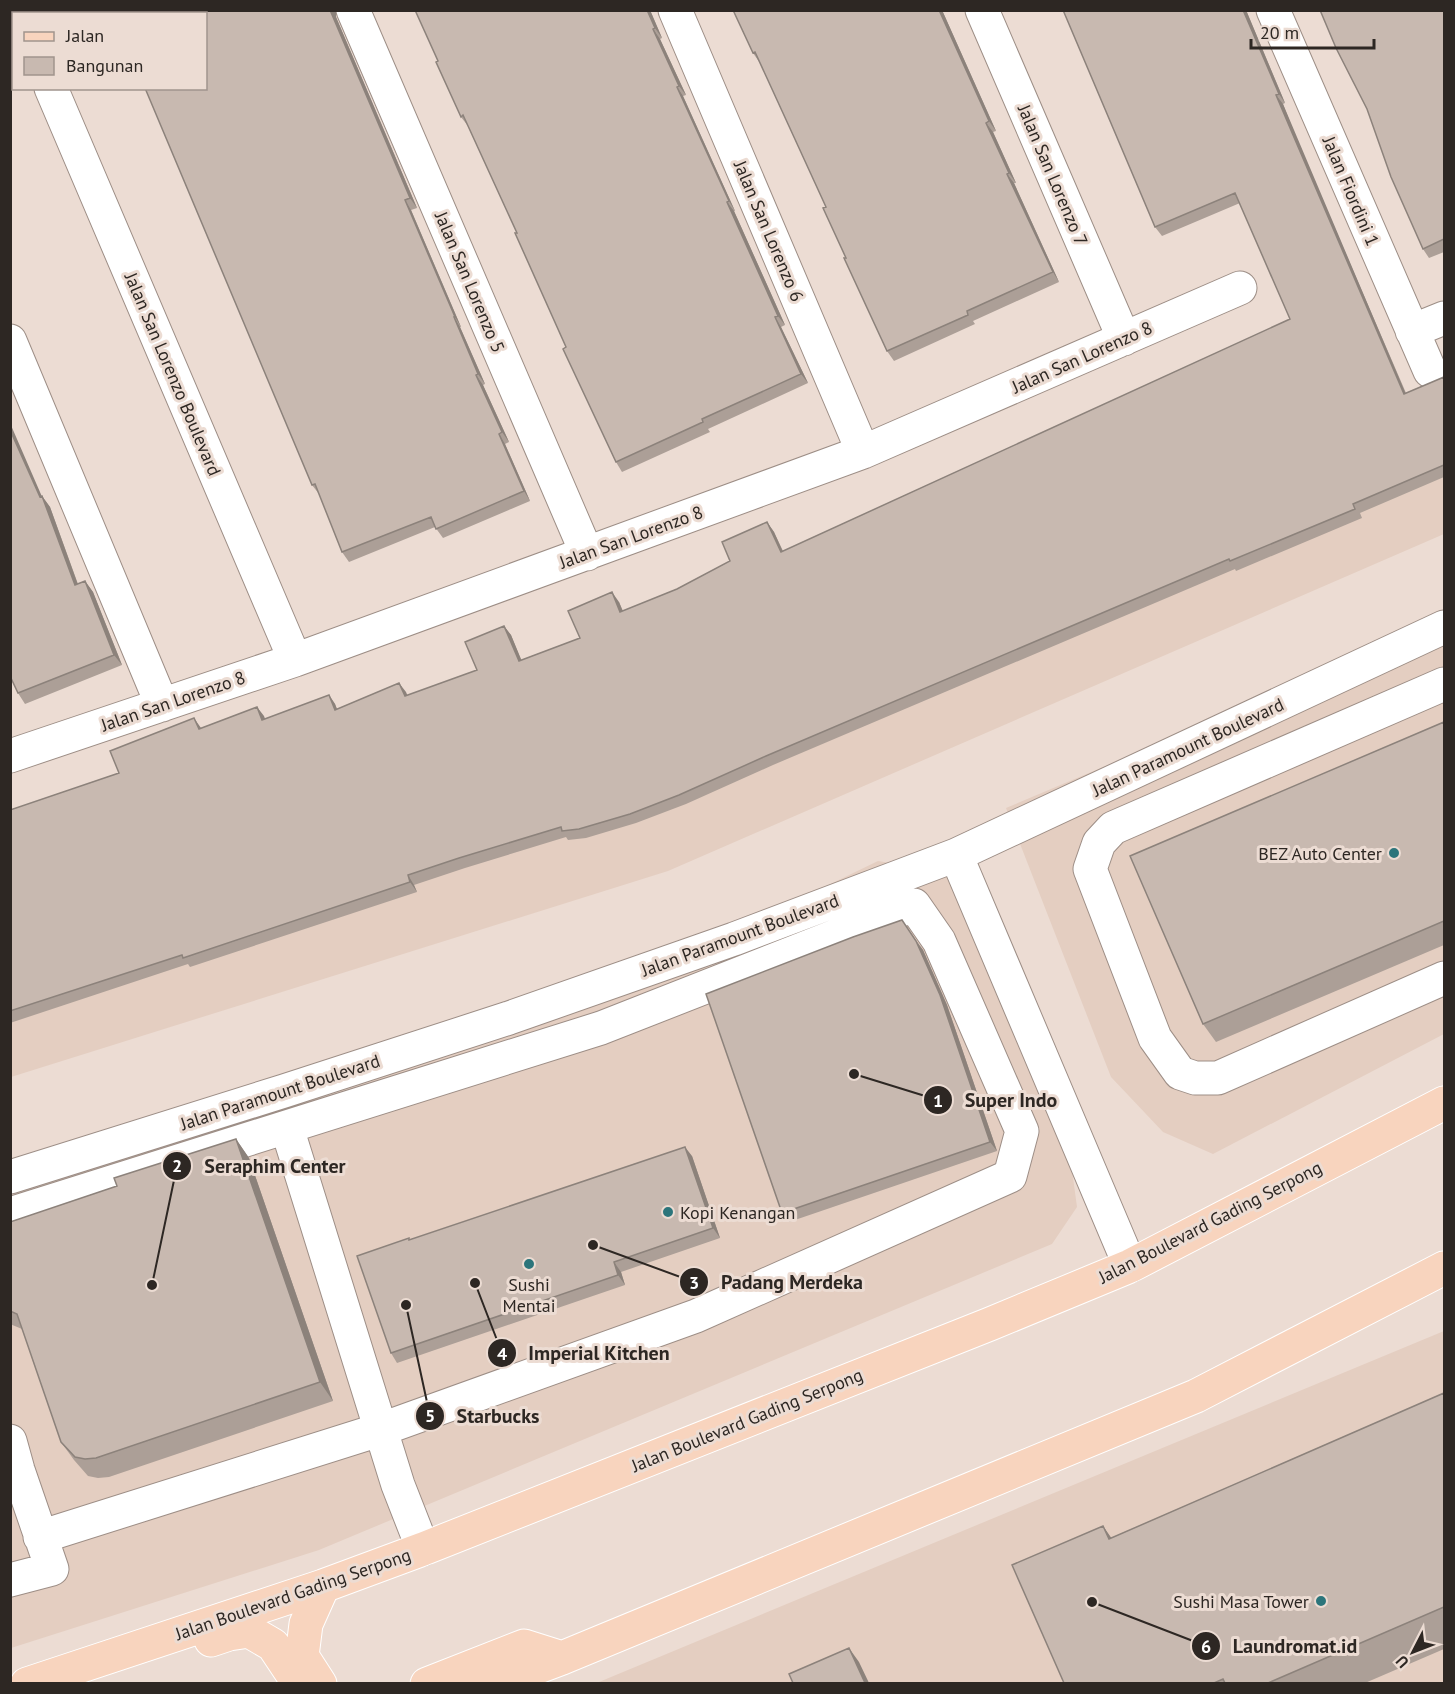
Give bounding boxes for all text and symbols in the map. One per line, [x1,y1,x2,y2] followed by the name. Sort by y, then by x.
[12,12,207,90] legend
[1251,12,1374,50] scale bar
[1260,21,1299,44] text: 20 m
[65,24,104,47] text: Jalan
[66,54,143,77] text: Bangunan
[1012,100,1093,249] street label: Jalan San Lorenzo 7
[1317,132,1384,249] street label: Jalan Fiordini 1
[728,156,809,305] street label: Jalan San Lorenzo 6
[429,207,510,356] street label: Jalan San Lorenzo 5
[119,268,226,479] street label: Jalan San Lorenzo Boulevard
[1007,316,1156,399] street label: Jalan San Lorenzo 8
[555,500,706,574] street label: Jalan San Lorenzo 8
[97,666,248,737] street label: Jalan San Lorenzo 8
[1088,693,1287,802] street label: Jalan Paramount Boulevard
[1258,842,1382,865] place label: BEZ Auto Center
[1387,846,1401,860] marker: BEZ Auto Center
[637,889,842,982] street label: Jalan Paramount Boulevard
[176,1049,383,1135] street label: Jalan Paramount Boulevard
[923,1081,1070,1119] callout: Super Indo
[965,1087,1058,1113] text: Super Indo
[933,1089,943,1112] text: 1
[162,1147,358,1185] callout: Seraphim Center
[204,1153,346,1179] text: Seraphim Center
[172,1154,182,1177] text: 2
[1094,1156,1326,1289] street label: Jalan Boulevard Gading Serpong
[680,1201,795,1224] place label: Kopi Kenangan
[661,1205,675,1219] marker: Kopi Kenangan
[522,1257,536,1271] marker: Sushi Mentai
[679,1263,875,1301] callout: Padang Merdeka
[721,1269,863,1295] text: Padang Merdeka
[689,1271,699,1294] text: 3
[502,1273,556,1317] place label: Sushi Mentai
[487,1334,682,1372] callout: Imperial Kitchen
[528,1340,670,1366] text: Imperial Kitchen
[497,1342,507,1365] text: 4
[627,1363,866,1477] street label: Jalan Boulevard Gading Serpong
[415,1397,552,1435] callout: Starbucks
[457,1403,539,1429] text: Starbucks
[425,1404,435,1427] text: 5
[171,1543,414,1646] street label: Jalan Boulevard Gading Serpong
[1173,1590,1309,1613] place label: Sushi Masa Tower
[1314,1594,1328,1608] marker: Sushi Masa Tower
[1383,1622,1443,1682] north arrow
[1191,1627,1369,1665] callout: Laundromat.id
[1233,1633,1357,1659] text: Laundromat.id
[1201,1635,1211,1658] text: 6
[1391,1652,1413,1672] text: U

